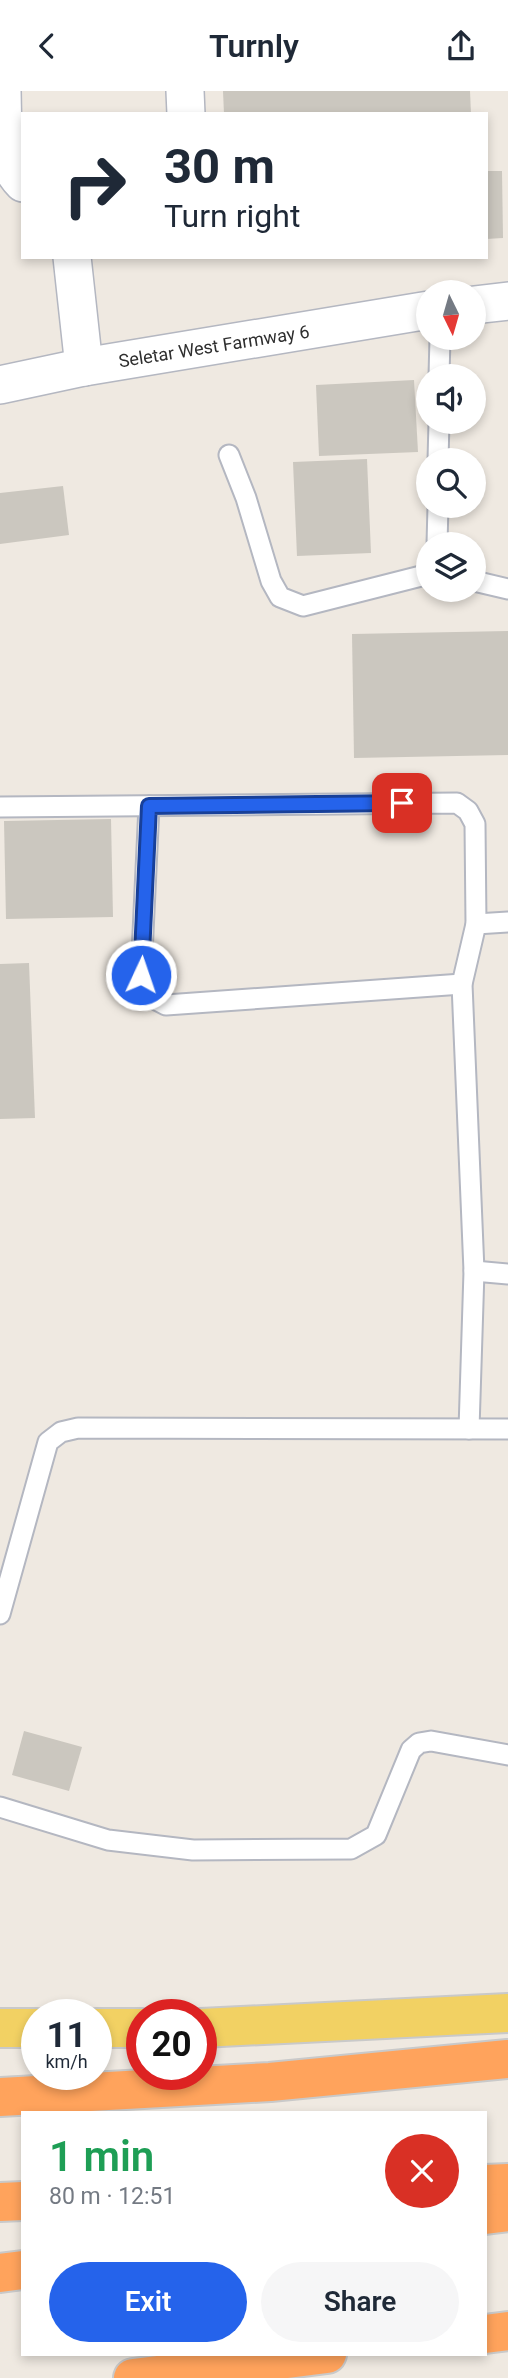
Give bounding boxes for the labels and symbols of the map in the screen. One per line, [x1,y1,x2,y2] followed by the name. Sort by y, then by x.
[416,280,486,350] north arrow
[117,321,311,371] street label: Seletar West Farmway 6
[372,773,432,833] pin
[104,938,178,1012] position arrow
[126,1999,217,2090] speed limit sign: 20

